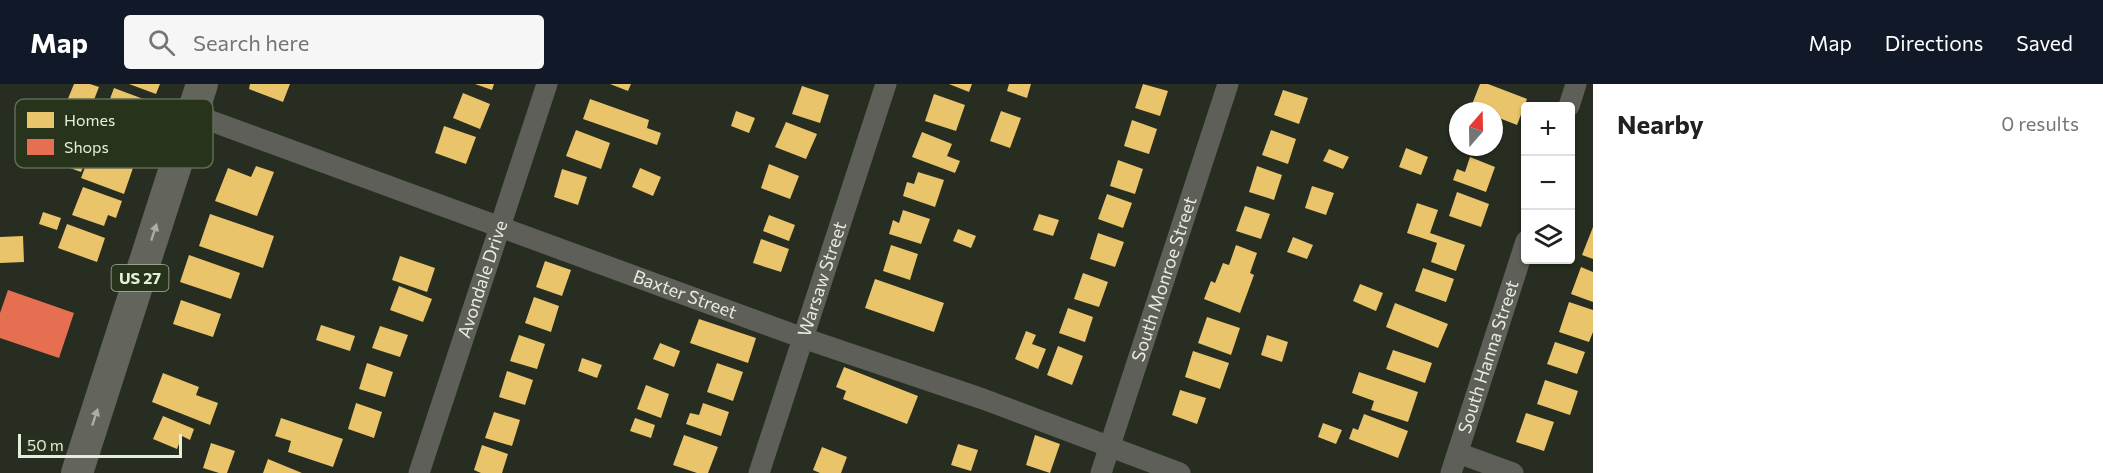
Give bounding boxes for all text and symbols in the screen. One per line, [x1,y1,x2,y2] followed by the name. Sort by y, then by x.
[124,15,544,69] search box
[30,25,88,59] text: Map
[145,26,178,59] icon: search
[193,29,309,56] text: Search here
[1809,30,1852,55] text: Map
[1885,30,1983,55] text: Directions
[2016,30,2073,55] text: Saved
[15,99,213,168] legend
[1449,102,1503,156] north arrow
[1521,102,1575,264] map controls
[1521,102,1575,156] button: +
[1617,108,1704,139] text: Nearby
[64,110,115,129] text: Homes
[2001,111,2079,135] text: 0 results
[64,137,109,156] text: Shops
[1521,156,1575,210] button: −
[1126,193,1201,364] street label: South Monroe Street
[1521,210,1575,264] button: layers
[452,217,511,341] street label: Avondale Drive
[792,218,850,339] street label: Warsaw Street
[150,223,160,241] one-way arrow
[112,265,168,291] road number: US 27
[630,265,740,323] street label: Baxter Street
[1453,277,1523,436] street label: South Hanna Street
[91,408,100,426] one-way arrow
[18,431,182,458] scale bar
[27,435,64,454] text: 50 m

